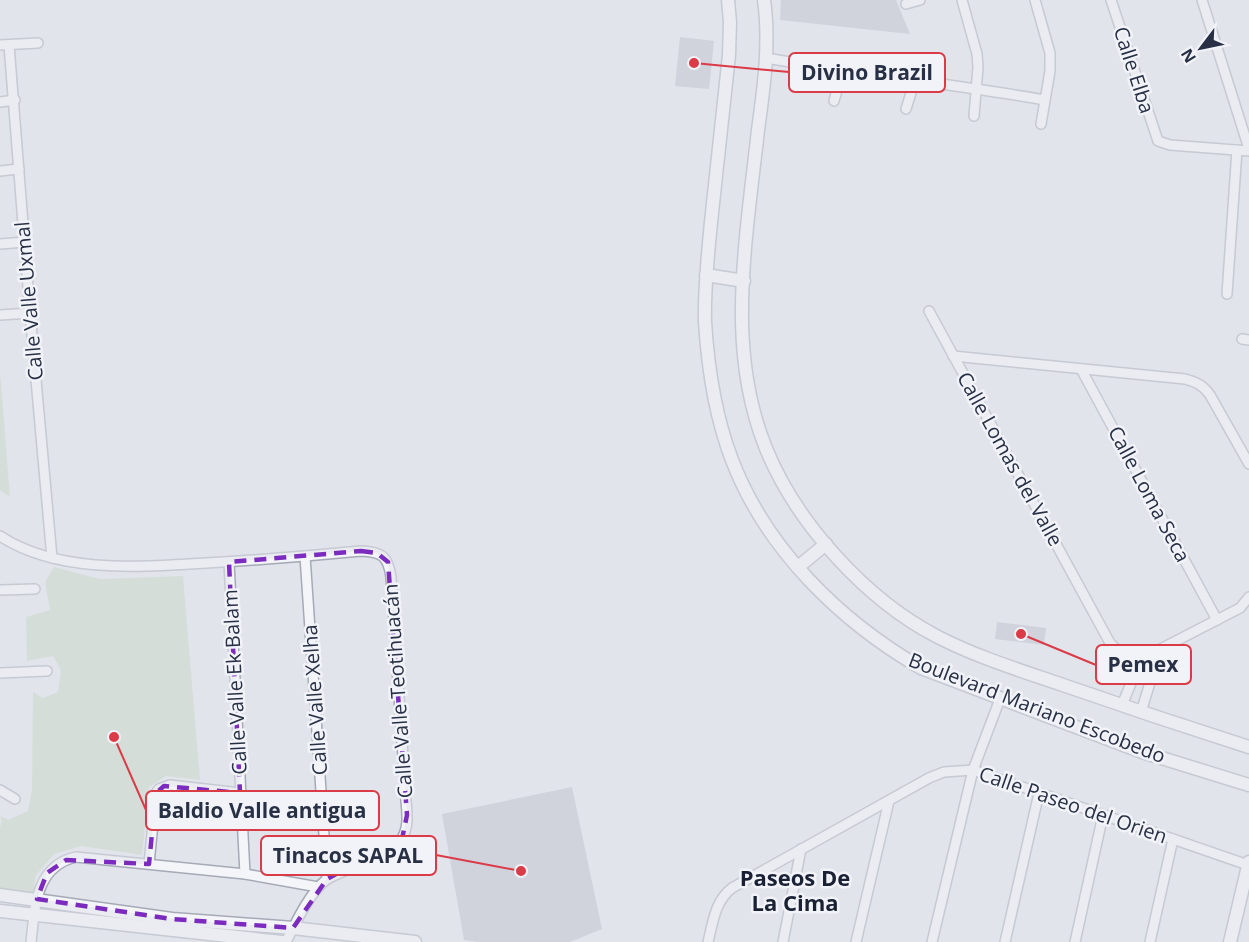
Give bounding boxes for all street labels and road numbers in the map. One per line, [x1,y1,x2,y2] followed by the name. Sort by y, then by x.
[1108,23,1161,117] street label: Calle Elba
[8,220,49,382] street label: Calle Valle Uxmal
[951,367,1070,551] street label: Calle Lomas del Valle
[1102,421,1197,567] street label: Calle Loma Seca
[377,583,418,799] street label: Calle Valle Teotihuacán
[216,589,253,775] street label: Calle Valle Ek Balam
[296,624,333,776] street label: Calle Valle Xelha
[905,646,1170,769] street label: Boulevard Mariano Escobedo
[975,760,1171,849] street label: Calle Paseo del Orien

